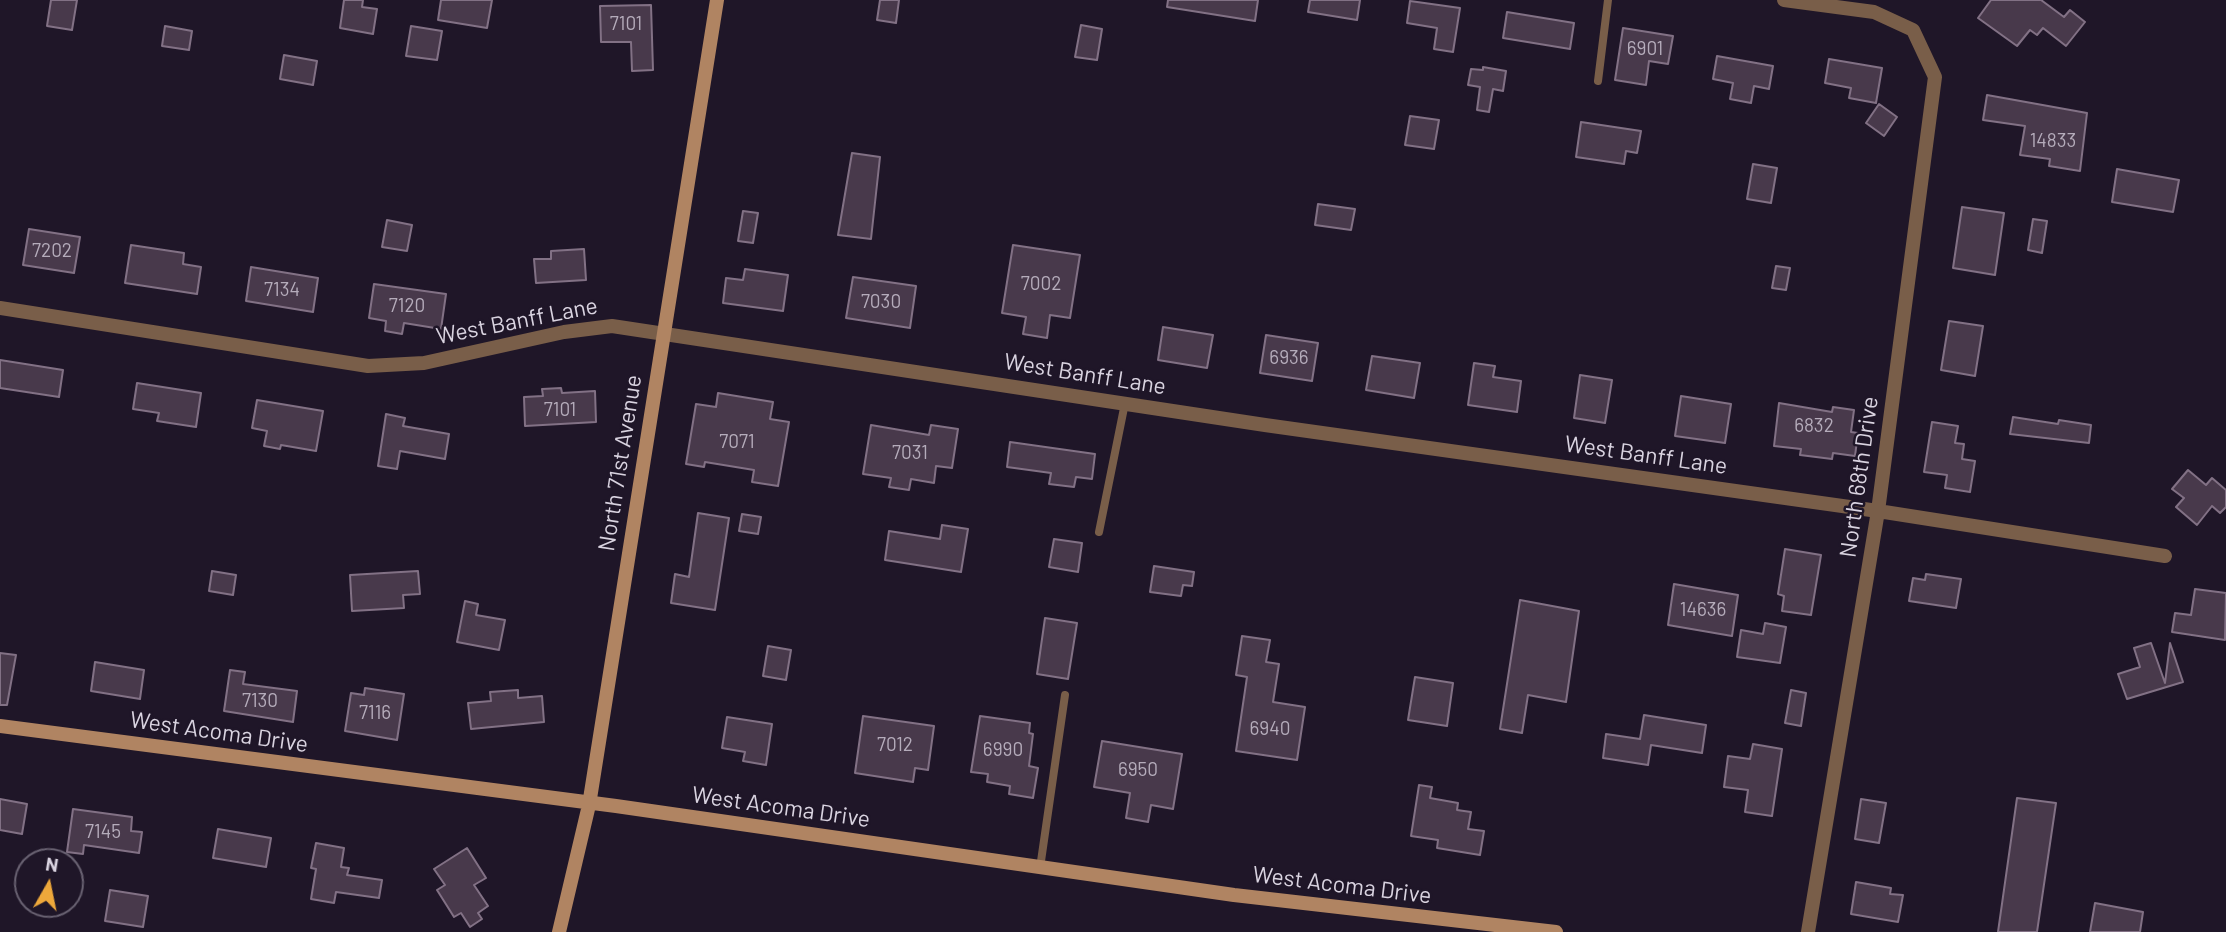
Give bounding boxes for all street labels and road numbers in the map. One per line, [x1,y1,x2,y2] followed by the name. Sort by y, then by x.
[434,292,600,350] street label: West Banff Lane
[1002,348,1168,400] street label: West Banff Lane
[592,373,648,553] street label: North 71st Avenue
[1834,395,1884,559] street label: North 68th Drive
[1563,430,1729,480] street label: West Banff Lane
[128,706,310,758] street label: West Acoma Drive
[690,781,872,833] street label: West Acoma Drive
[1251,860,1433,910] street label: West Acoma Drive

